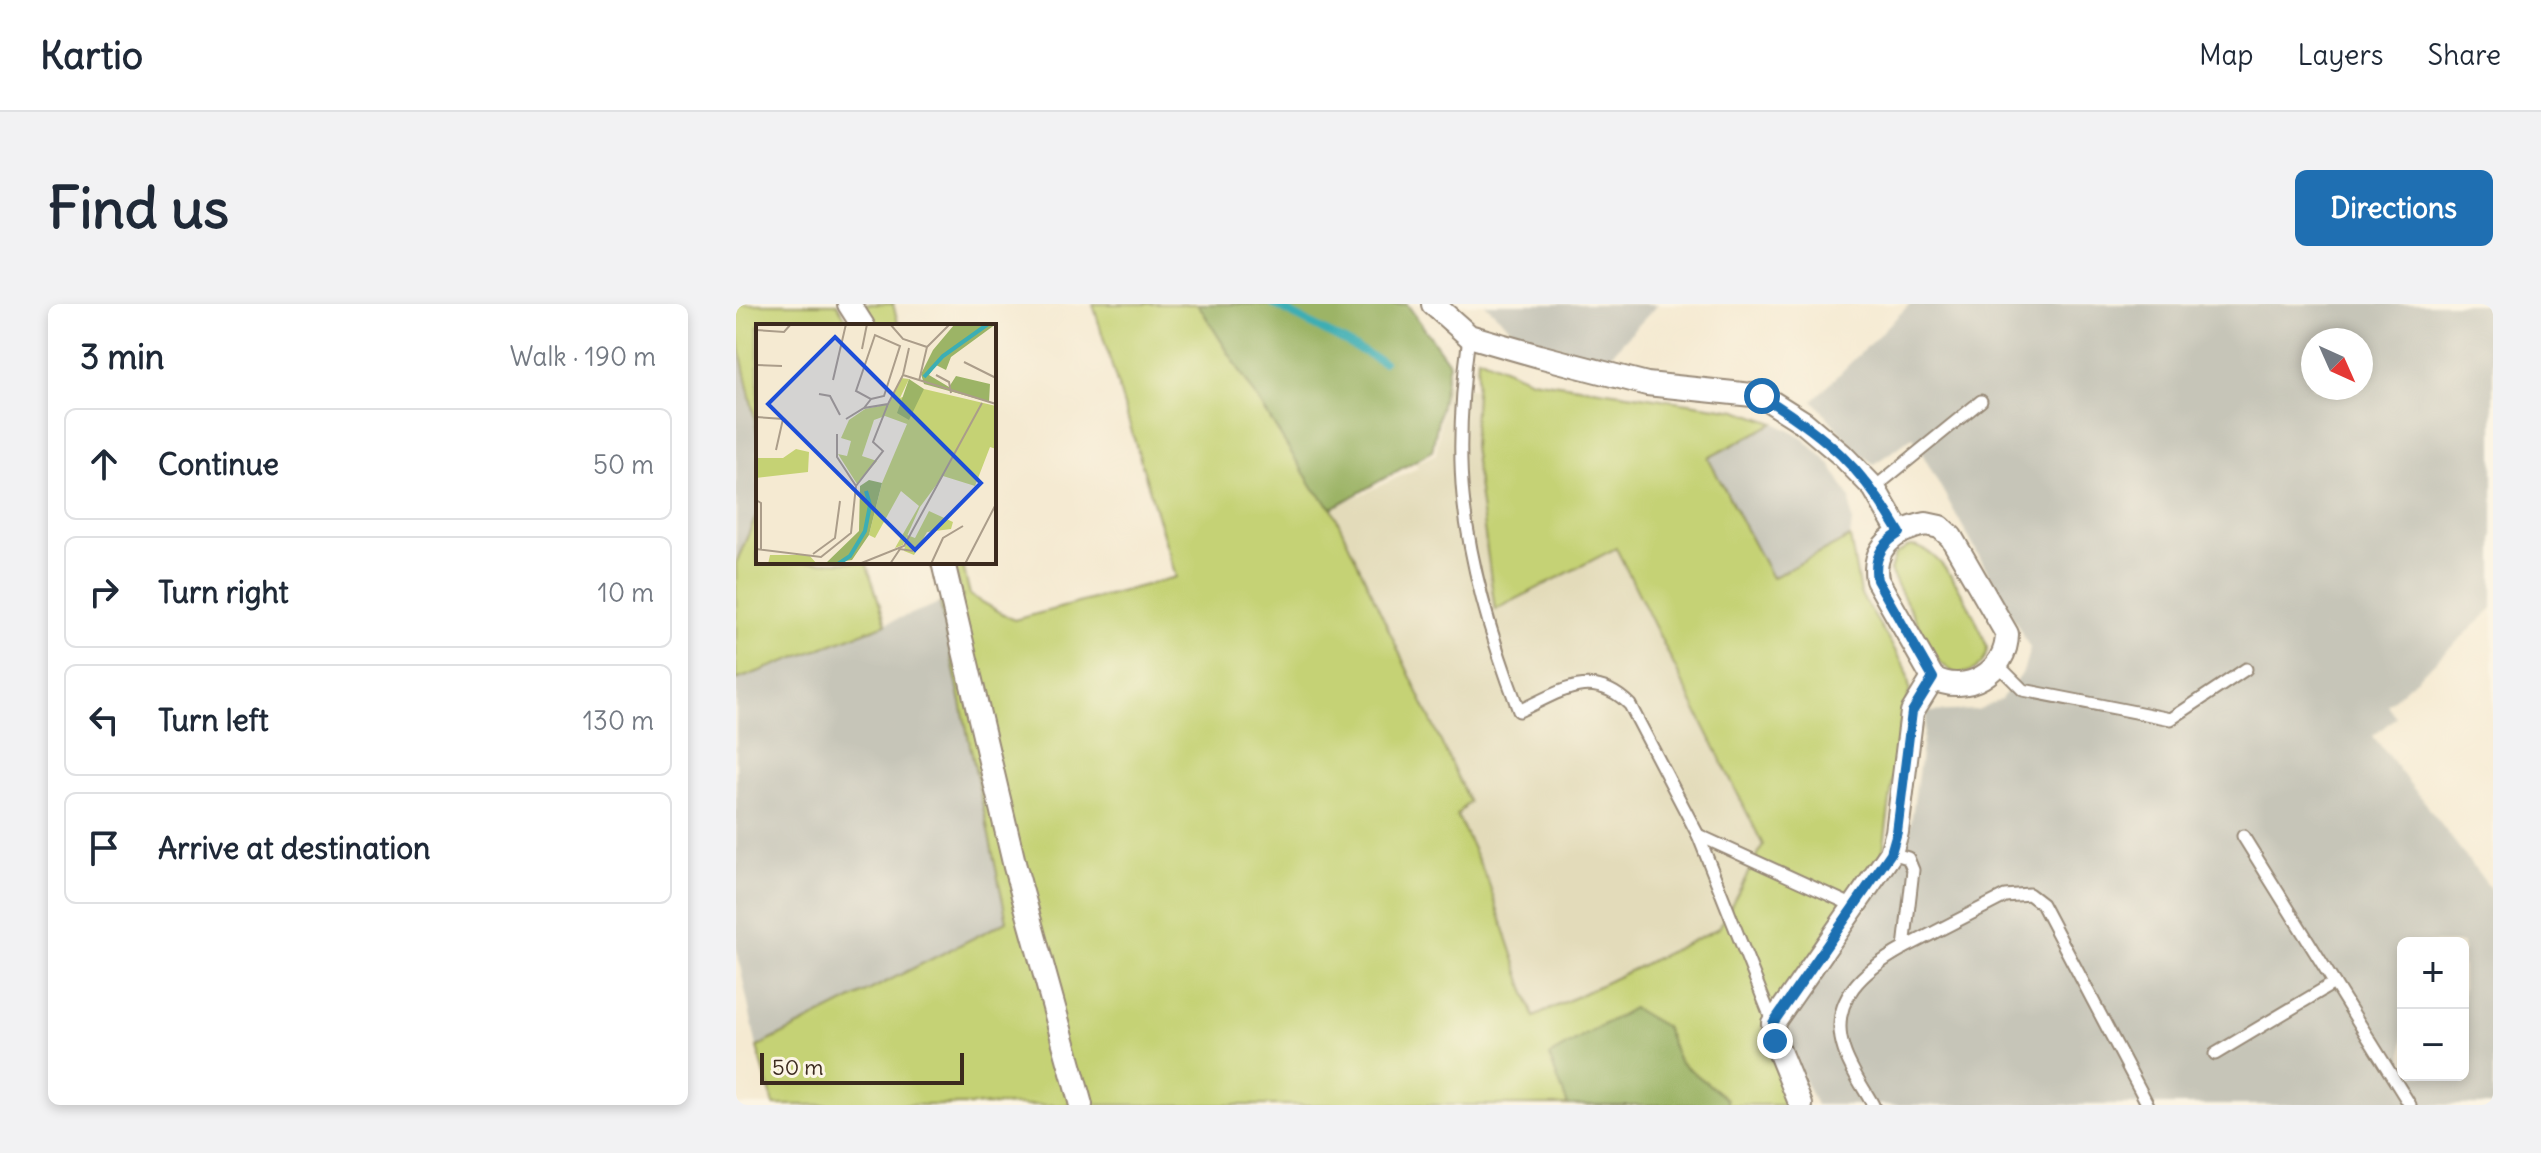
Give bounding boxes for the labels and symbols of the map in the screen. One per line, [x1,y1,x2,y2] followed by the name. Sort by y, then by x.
[756,324,996,564] inset map
[2301,328,2373,400] north arrow
[1744,378,1780,414] route start
[1757,1023,1793,1059] route end
[760,1049,964,1085] scale bar

